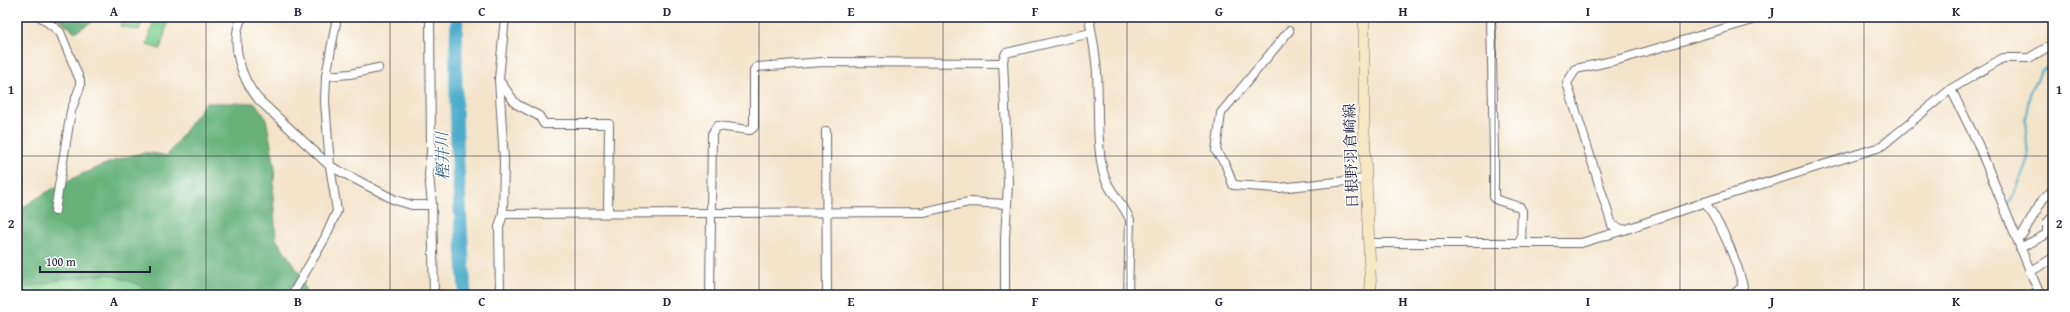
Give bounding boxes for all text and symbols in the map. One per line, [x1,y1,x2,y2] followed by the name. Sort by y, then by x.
[110,2,119,21] text: A
[294,2,302,21] text: B
[478,2,486,21] text: C
[663,2,671,21] text: D
[848,2,855,21] text: E
[1032,2,1039,21] text: F
[1215,2,1223,21] text: G
[1398,2,1408,21] text: H
[1586,2,1590,21] text: I
[1768,2,1775,21] text: J
[1952,2,1961,21] text: K
[8,80,14,99] text: 1
[2056,80,2062,99] text: 1
[1338,103,1363,209] street label: 日根野羽倉崎線
[430,130,454,180] water label: 樫井川
[8,214,15,233] text: 2
[2056,214,2063,233] text: 2
[40,248,150,274] scale bar
[46,253,76,270] text: 100 m
[110,292,119,311] text: A
[294,292,302,311] text: B
[478,292,486,311] text: C
[663,292,671,311] text: D
[848,292,855,311] text: E
[1032,292,1039,311] text: F
[1215,292,1223,311] text: G
[1398,292,1408,311] text: H
[1586,292,1590,311] text: I
[1768,292,1775,311] text: J
[1952,292,1961,311] text: K

